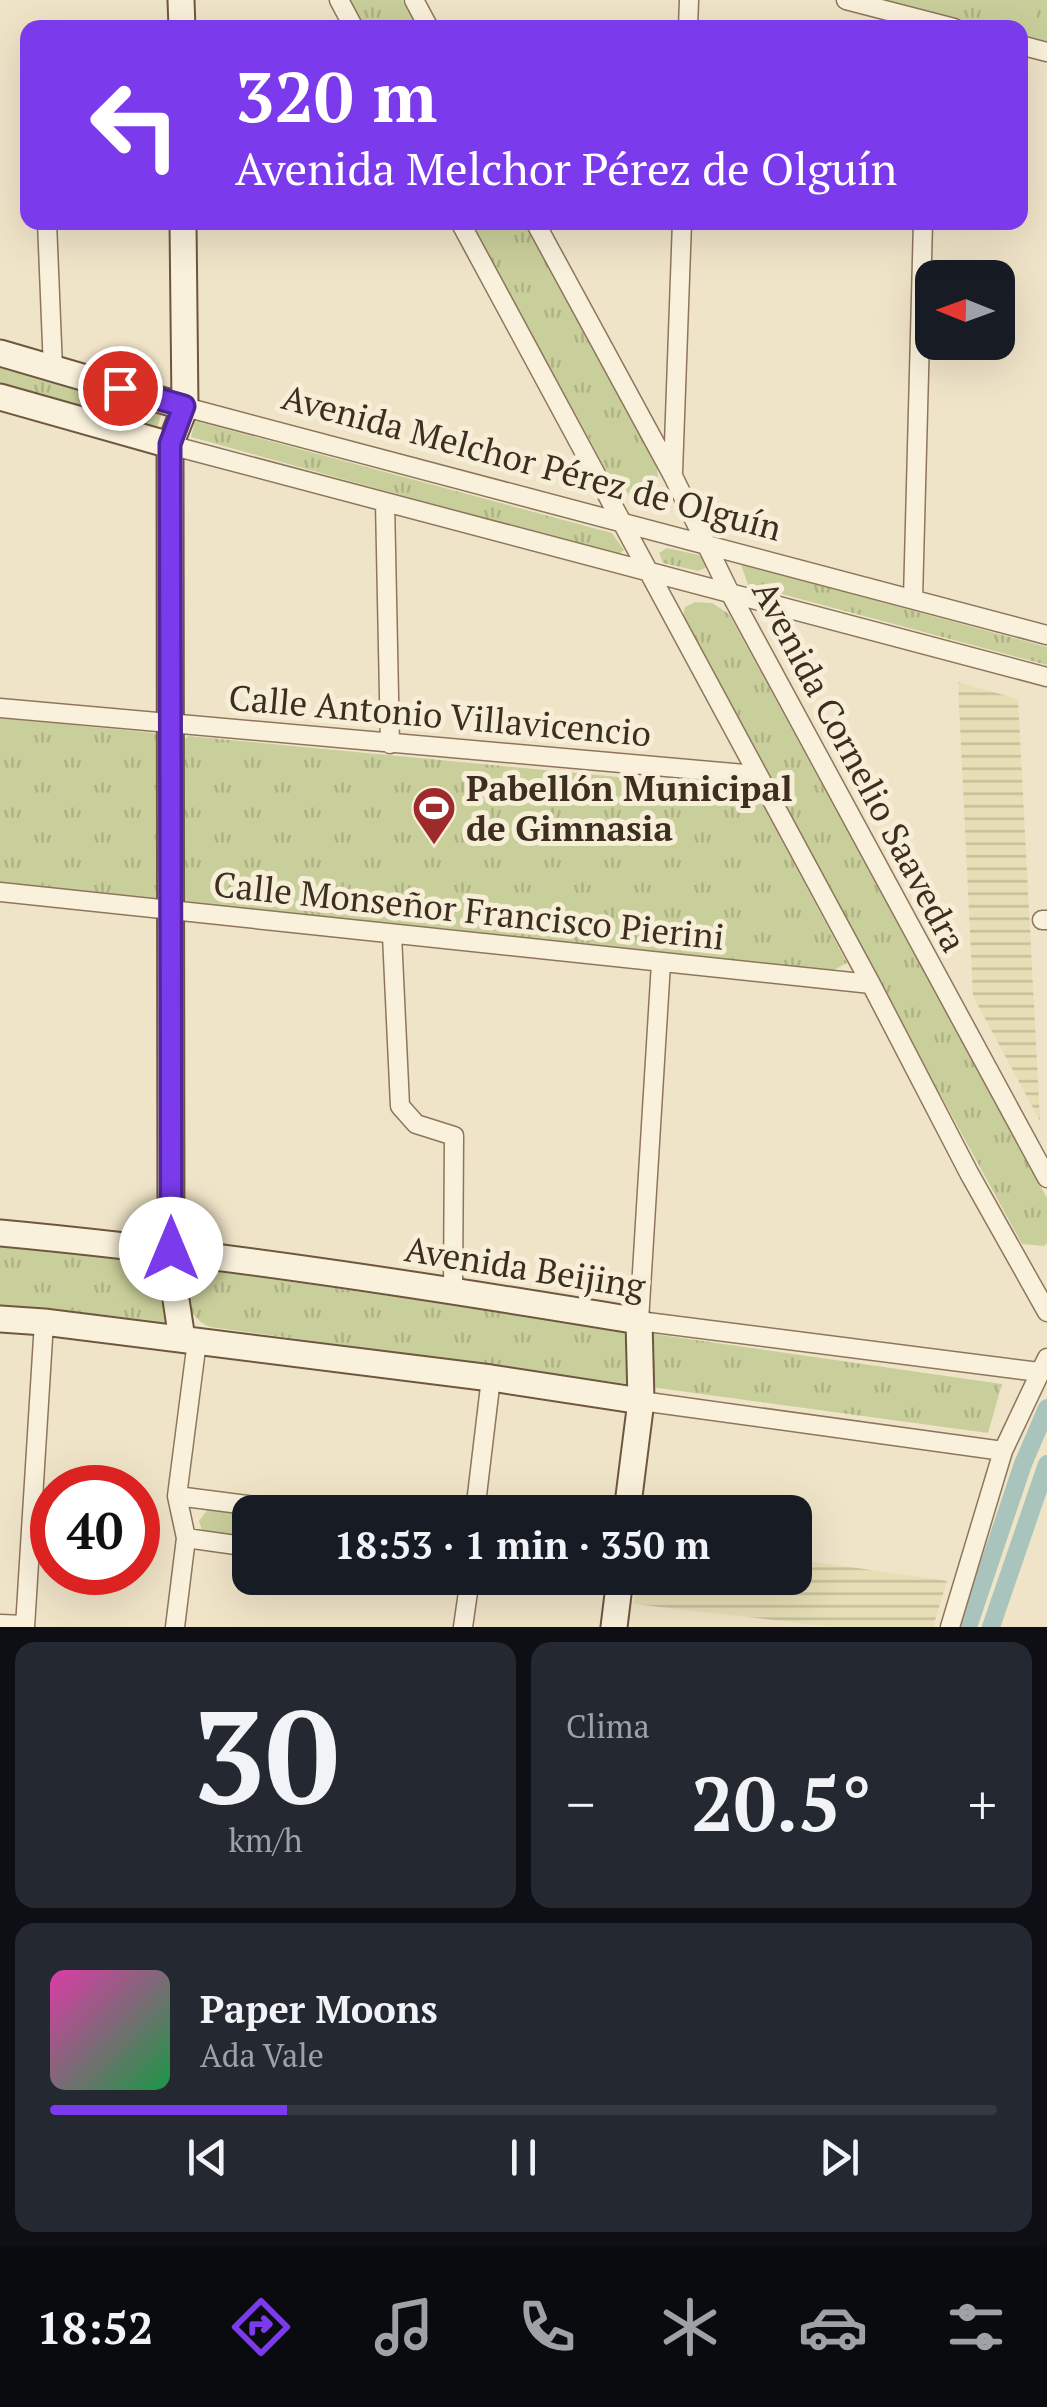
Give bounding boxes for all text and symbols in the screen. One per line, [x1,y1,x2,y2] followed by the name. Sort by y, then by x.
[235,49,437,142] text: 320 m
[70,60,200,190] icon: left
[235,138,897,198] text: Avenida Melchor Pérez de Olguín
[915,260,1015,360] north arrow
[915,260,1015,360] map controls
[78,346,163,431] pin
[93,361,148,416] icon: arrive
[277,373,787,551] street label: Avenida Melchor Pérez de Olguín
[742,572,978,960] street label: Avenida Cornelio Saavedra
[227,674,653,756] street label: Calle Antonio Villavicencio
[466,765,793,851] place label: Pabellón Municipal de Gimnasia
[411,785,457,846] sports icon: Pabellón Municipal de Gimnasia
[211,860,727,960] street label: Calle Monseñor Francisco Pierini
[119,1197,223,1301] position arrow
[402,1225,649,1309] street label: Avenida Beijing
[30,1465,160,1595] speed limit sign: 40
[334,1520,710,1570] text: 18:53 · 1 min · 350 m
[192,1668,339,1840] text: 30
[566,1705,650,1747] text: Clima
[691,1753,872,1852] text: 20.5°
[566,1767,595,1840] text: −
[968,1767,997,1840] text: +
[229,1819,302,1861] text: km/h
[200,1984,438,2034] text: Paper Moons
[200,2034,324,2076] text: Ada Vale
[180,2130,235,2185] icon: previous
[496,2130,551,2185] icon: pause
[812,2130,867,2185] icon: next
[226,2292,296,2362] icon: directions
[369,2292,439,2362] icon: music
[512,2292,582,2362] icon: phone
[655,2292,725,2362] icon: climate
[798,2292,868,2362] icon: car
[941,2292,1011,2362] icon: filters
[36,2297,154,2357] text: 18:52

